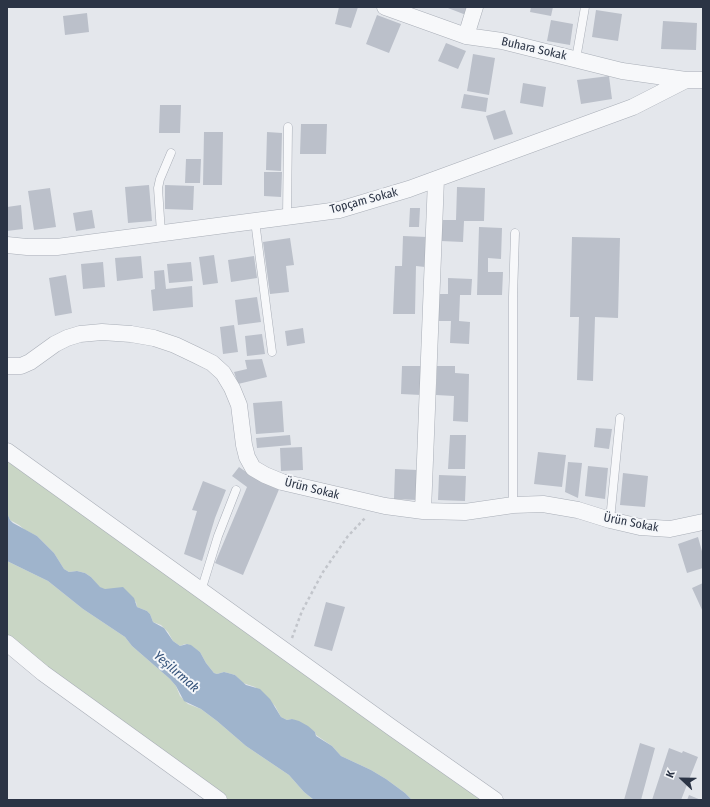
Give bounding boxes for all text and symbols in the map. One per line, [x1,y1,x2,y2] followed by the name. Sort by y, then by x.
[500,34,568,64] street label: Buhara Sokak
[328,185,400,217] street label: Topçam Sokak
[283,475,341,503] street label: Ürün Sokak
[602,511,660,535] street label: Ürün Sokak
[150,648,202,696] water label: Yeşilırmak
[662,759,702,799] north arrow
[663,769,678,780] text: K

